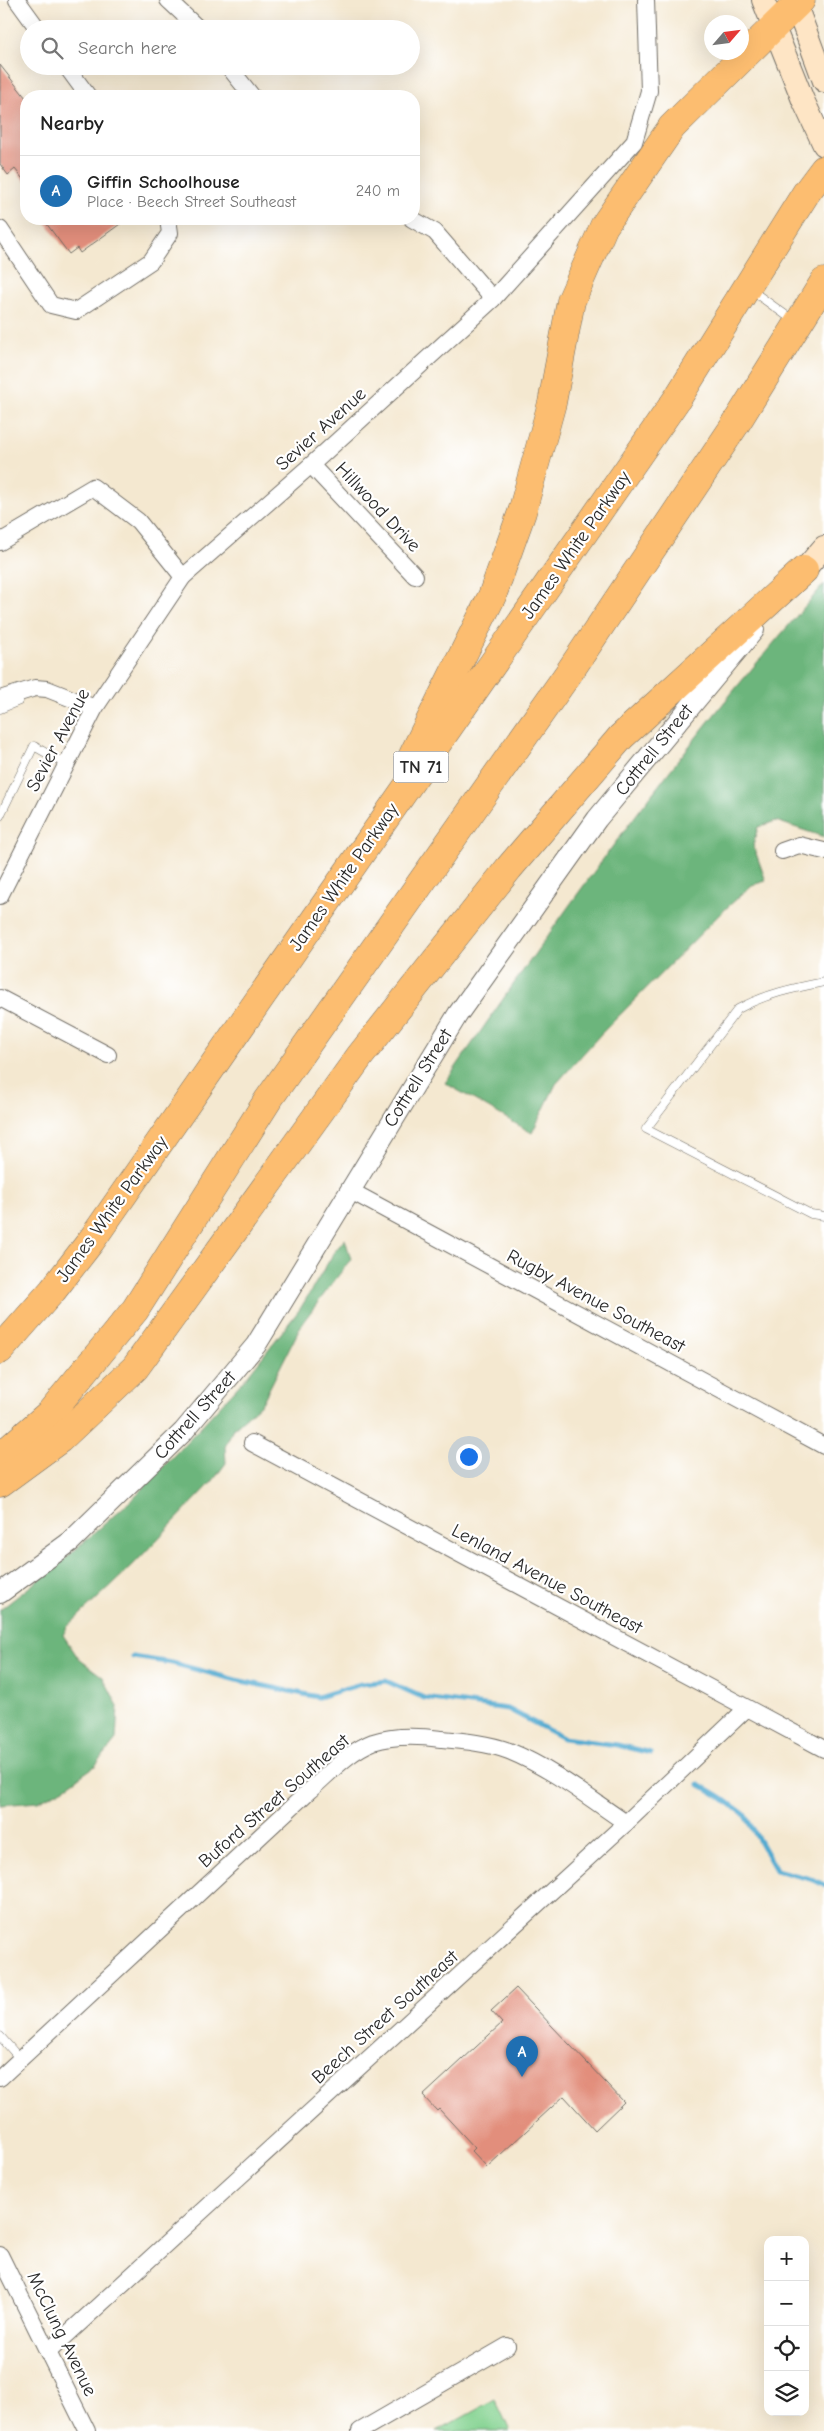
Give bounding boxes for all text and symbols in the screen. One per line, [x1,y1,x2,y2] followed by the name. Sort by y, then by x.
[704,15,749,60] north arrow
[20,20,420,75] search box
[38,34,66,62] icon: search
[78,37,177,59] text: Search here
[40,111,104,135] text: Nearby
[87,171,240,193] text: Giffin Schoolhouse
[52,182,60,200] text: A
[356,182,400,200] text: 240 m
[87,193,296,211] text: Place · Beech Street Southeast
[271,383,371,475] street label: Sevier Avenue
[331,458,425,556] street label: Hillwood Drive
[517,466,636,623] street label: James White Parkway
[22,685,94,795] street label: Sevier Avenue
[610,699,698,800] street label: Cottrell Street
[394,752,448,782] road number: TN 71
[285,798,404,955] street label: James White Parkway
[379,1024,457,1131] street label: Cottrell Street
[52,1131,173,1286] street label: James White Parkway
[503,1245,689,1358] street label: Rugby Avenue Southeast
[150,1366,241,1464] street label: Cottrell Street
[456,1444,482,1470] your location
[448,1519,647,1639] street label: Lenland Avenue Southeast
[194,1729,354,1872] street label: Buford Street Southeast
[307,1945,463,2088] street label: Beech Street Southeast
[506,2036,538,2077] pin: A
[764,2236,809,2416] map controls
[764,2236,809,2281] button: +
[22,2268,102,2400] street label: McClung Avenue
[764,2281,809,2326] button: −
[764,2326,809,2371] button: locate
[764,2371,809,2416] button: layers

